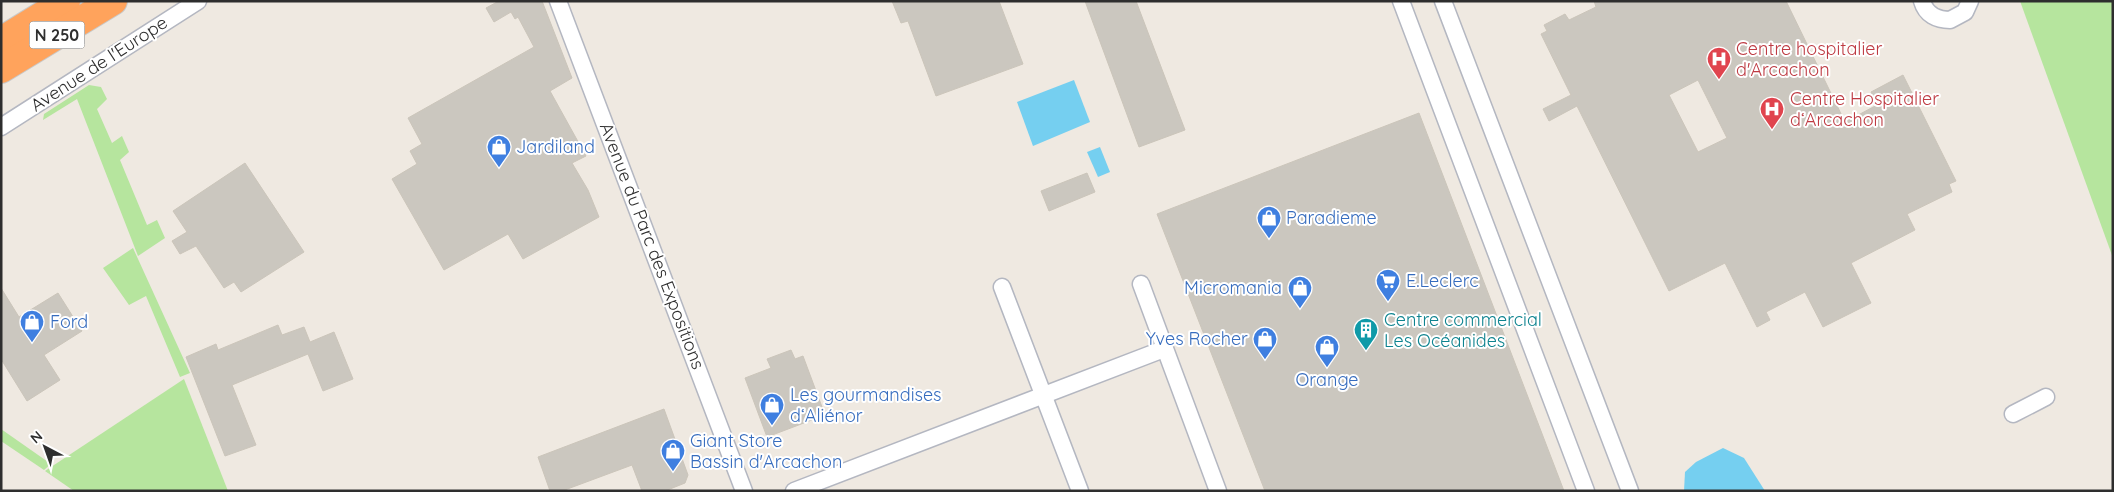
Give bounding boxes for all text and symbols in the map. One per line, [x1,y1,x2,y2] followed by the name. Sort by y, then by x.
[26,11,172,116] street label: Avenue de l'Europe
[30,22,84,48] road number: N 250
[1736,37,1883,81] place label: Centre hospitalier d'Arcachon
[1706,46,1732,80] hospital icon: Centre hospitalier d'Arcachon
[1790,87,1939,131] place label: Centre Hospitalier d‘Arcachon
[1759,96,1785,130] hospital icon: Centre Hospitalier d‘Arcachon
[595,119,710,372] street label: Avenue du Parc des Expositions
[486,134,512,168] shop icon: Jardiland
[516,135,595,158] place label: Jardiland
[1256,205,1282,239] shop icon: Paradieme
[1286,206,1377,229] place label: Paradieme
[1375,268,1401,302] supermarket icon: E.Leclerc
[1406,269,1479,292] place label: E.Leclerc
[1287,275,1313,309] shop icon: Micromania
[1184,276,1282,299] place label: Micromania
[1384,308,1542,352] place label: Centre commercial Les Océanides
[19,309,45,343] shop icon: Ford
[50,310,88,333] place label: Ford
[1353,317,1379,351] building icon: Centre commercial Les Océanides
[1252,326,1278,360] shop icon: Yves Rocher
[1146,327,1248,350] place label: Yves Rocher
[1314,334,1340,368] shop icon: Orange
[1296,368,1358,391] place label: Orange
[790,383,942,427] place label: Les gourmandises d‘Aliénor
[759,392,785,426] shop icon: Les gourmandises d‘Aliénor
[20,422,70,472] north arrow
[27,427,46,447] text: N
[690,429,842,473] place label: Giant Store Bassin d'Arcachon
[660,438,686,472] shop icon: Giant Store Bassin d'Arcachon

